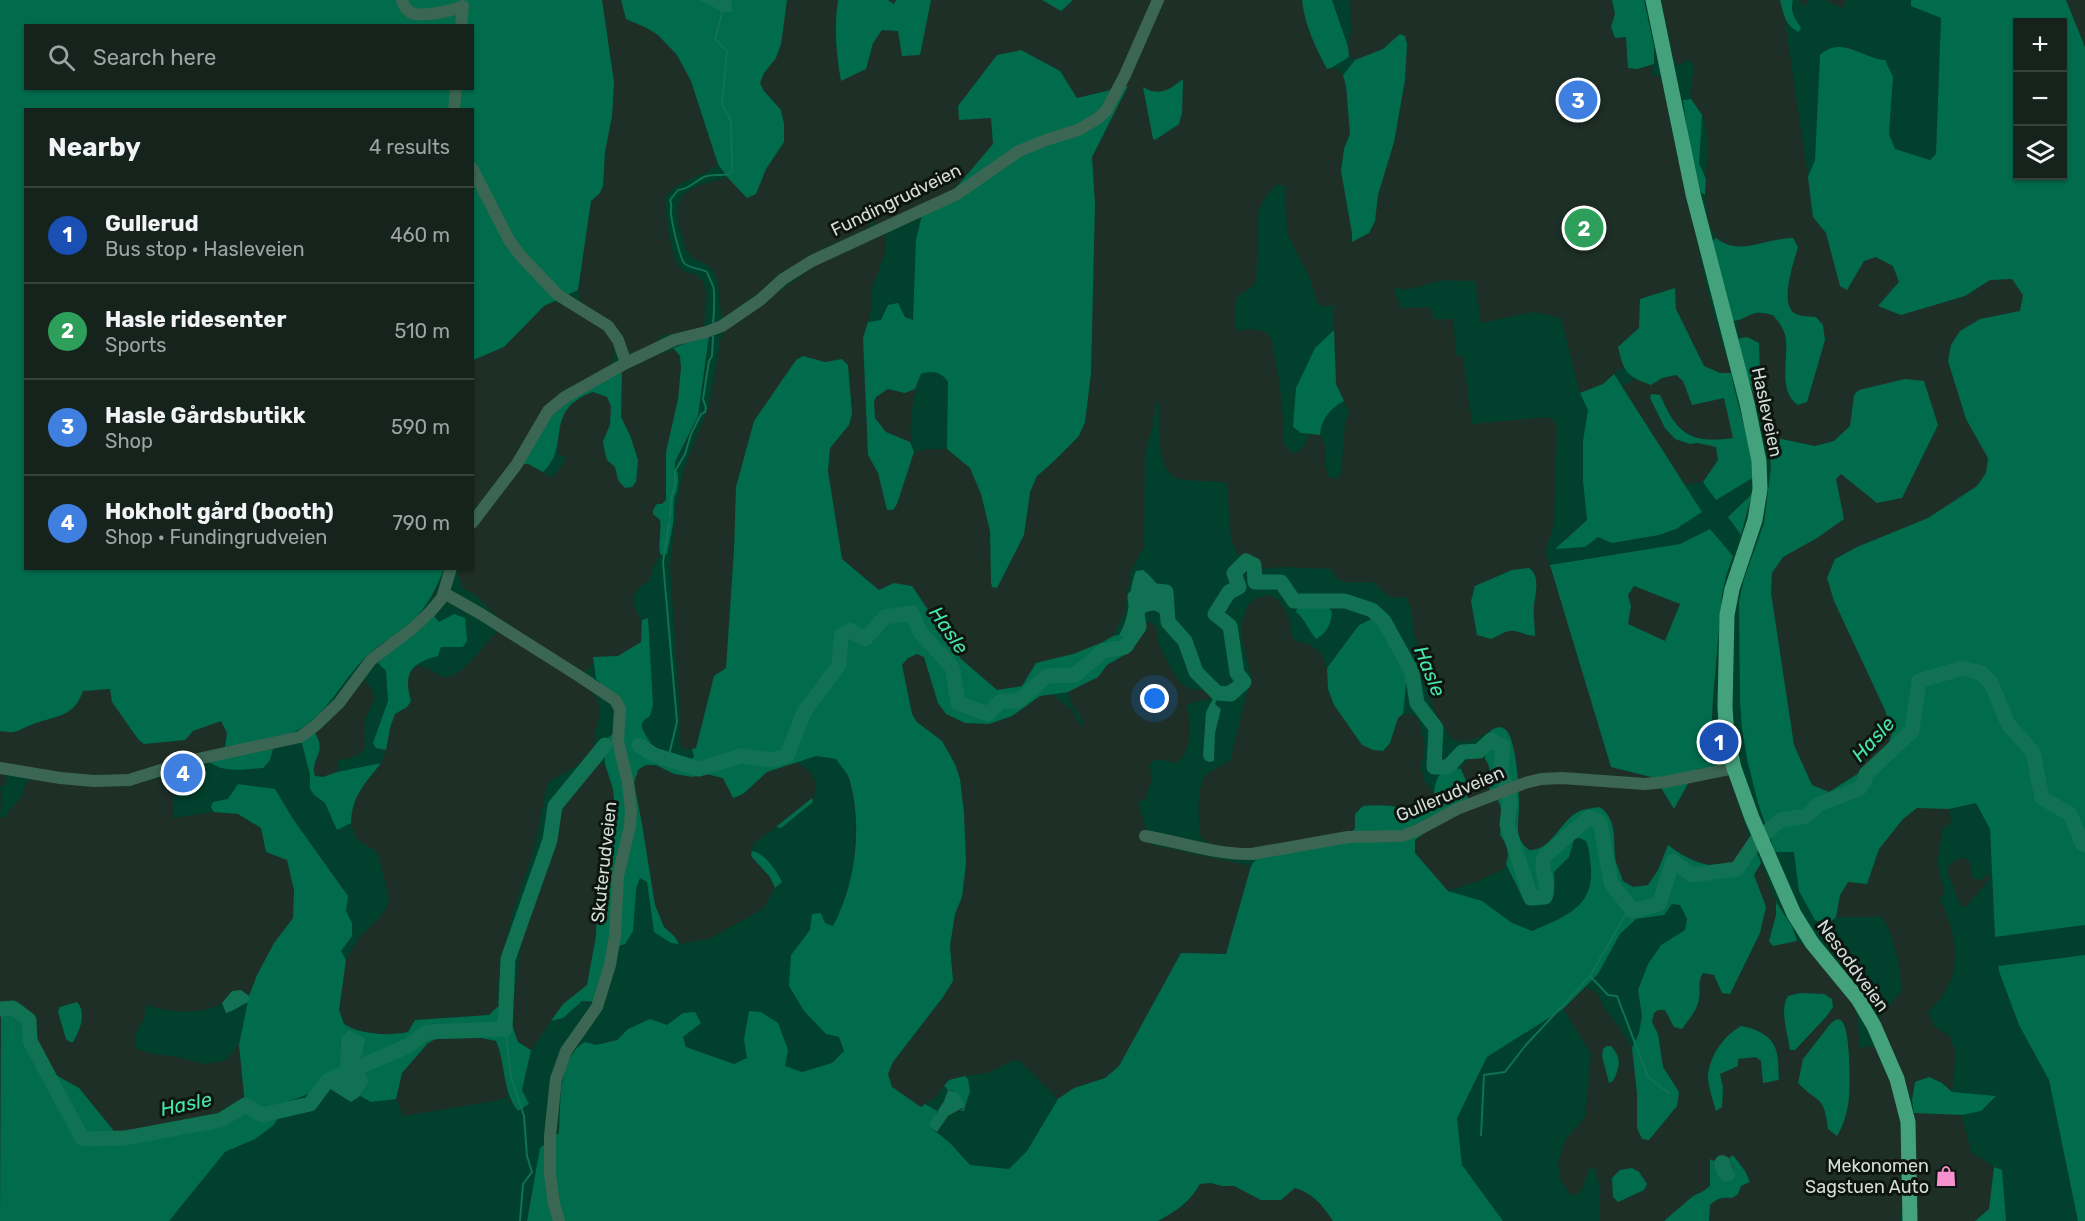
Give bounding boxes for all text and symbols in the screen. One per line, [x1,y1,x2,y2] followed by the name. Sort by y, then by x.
[2013,18,2067,180] map controls
[2013,18,2067,72] button: +
[24,24,474,90] search box
[45,41,78,74] icon: search
[93,44,216,71] text: Search here
[2013,72,2067,126] button: −
[1558,78,1598,122] pin: 3
[2013,126,2067,180] button: layers
[48,132,141,163] text: Nearby
[369,135,450,159] text: 4 results
[827,159,965,241] street label: Fundingrudveien
[1564,206,1604,250] pin: 2
[105,210,199,237] text: Gullerud
[63,223,72,247] text: 1
[390,223,450,247] text: 460 m
[105,237,305,261] text: Bus stop · Hasleveien
[105,306,286,333] text: Hasle ridesenter
[61,319,74,343] text: 2
[394,319,450,343] text: 510 m
[105,333,166,357] text: Sports
[1747,365,1787,459] street label: Hasleveien
[105,402,306,429] text: Hasle Gårdsbutikk
[61,415,74,439] text: 3
[391,415,450,439] text: 590 m
[105,429,153,453] text: Shop
[105,498,334,525] text: Hokholt gård (booth)
[61,511,74,535] text: 4
[393,511,450,535] text: 790 m
[105,525,327,549] text: Shop · Fundingrudveien
[924,602,974,658] water label: Hasle
[1409,642,1451,700] water label: Hasle
[1140,684,1169,713] your location
[1846,712,1900,766] water label: Hasle
[1700,720,1738,764] pin: 1
[164,750,202,796] pin: 4
[1393,761,1507,827] street label: Gullerudveien
[587,800,621,924] street label: Skuterudveien
[1812,916,1894,1016] street label: Nesoddveien
[158,1087,214,1121] water label: Hasle
[1805,1155,1929,1198] place label: Mekonomen Sagstuen Auto
[1934,1164,1958,1188] shop icon: Mekonomen Sagstuen Auto

